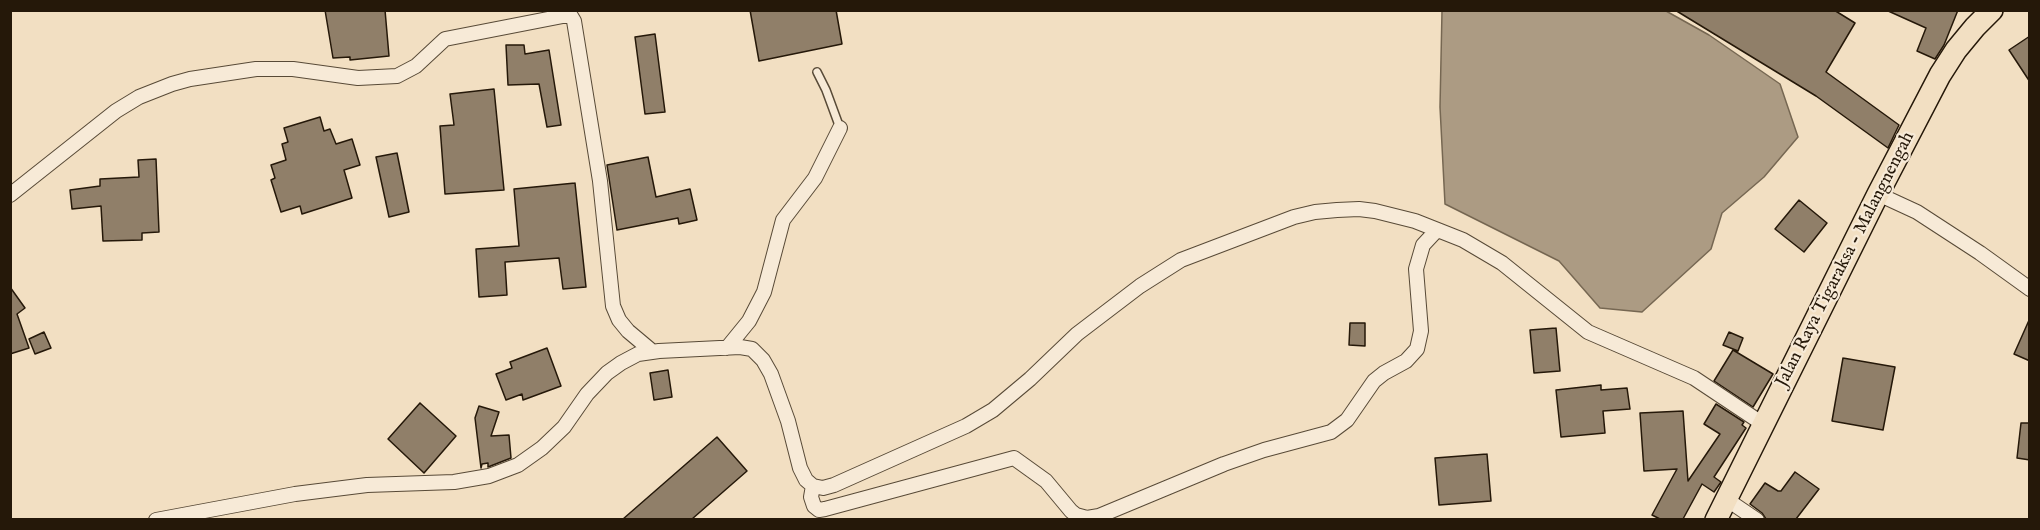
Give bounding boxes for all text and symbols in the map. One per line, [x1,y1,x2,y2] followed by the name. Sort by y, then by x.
[1772,129,1920,391] street label: Jalan Raya Tigaraksa - Malangnengah

